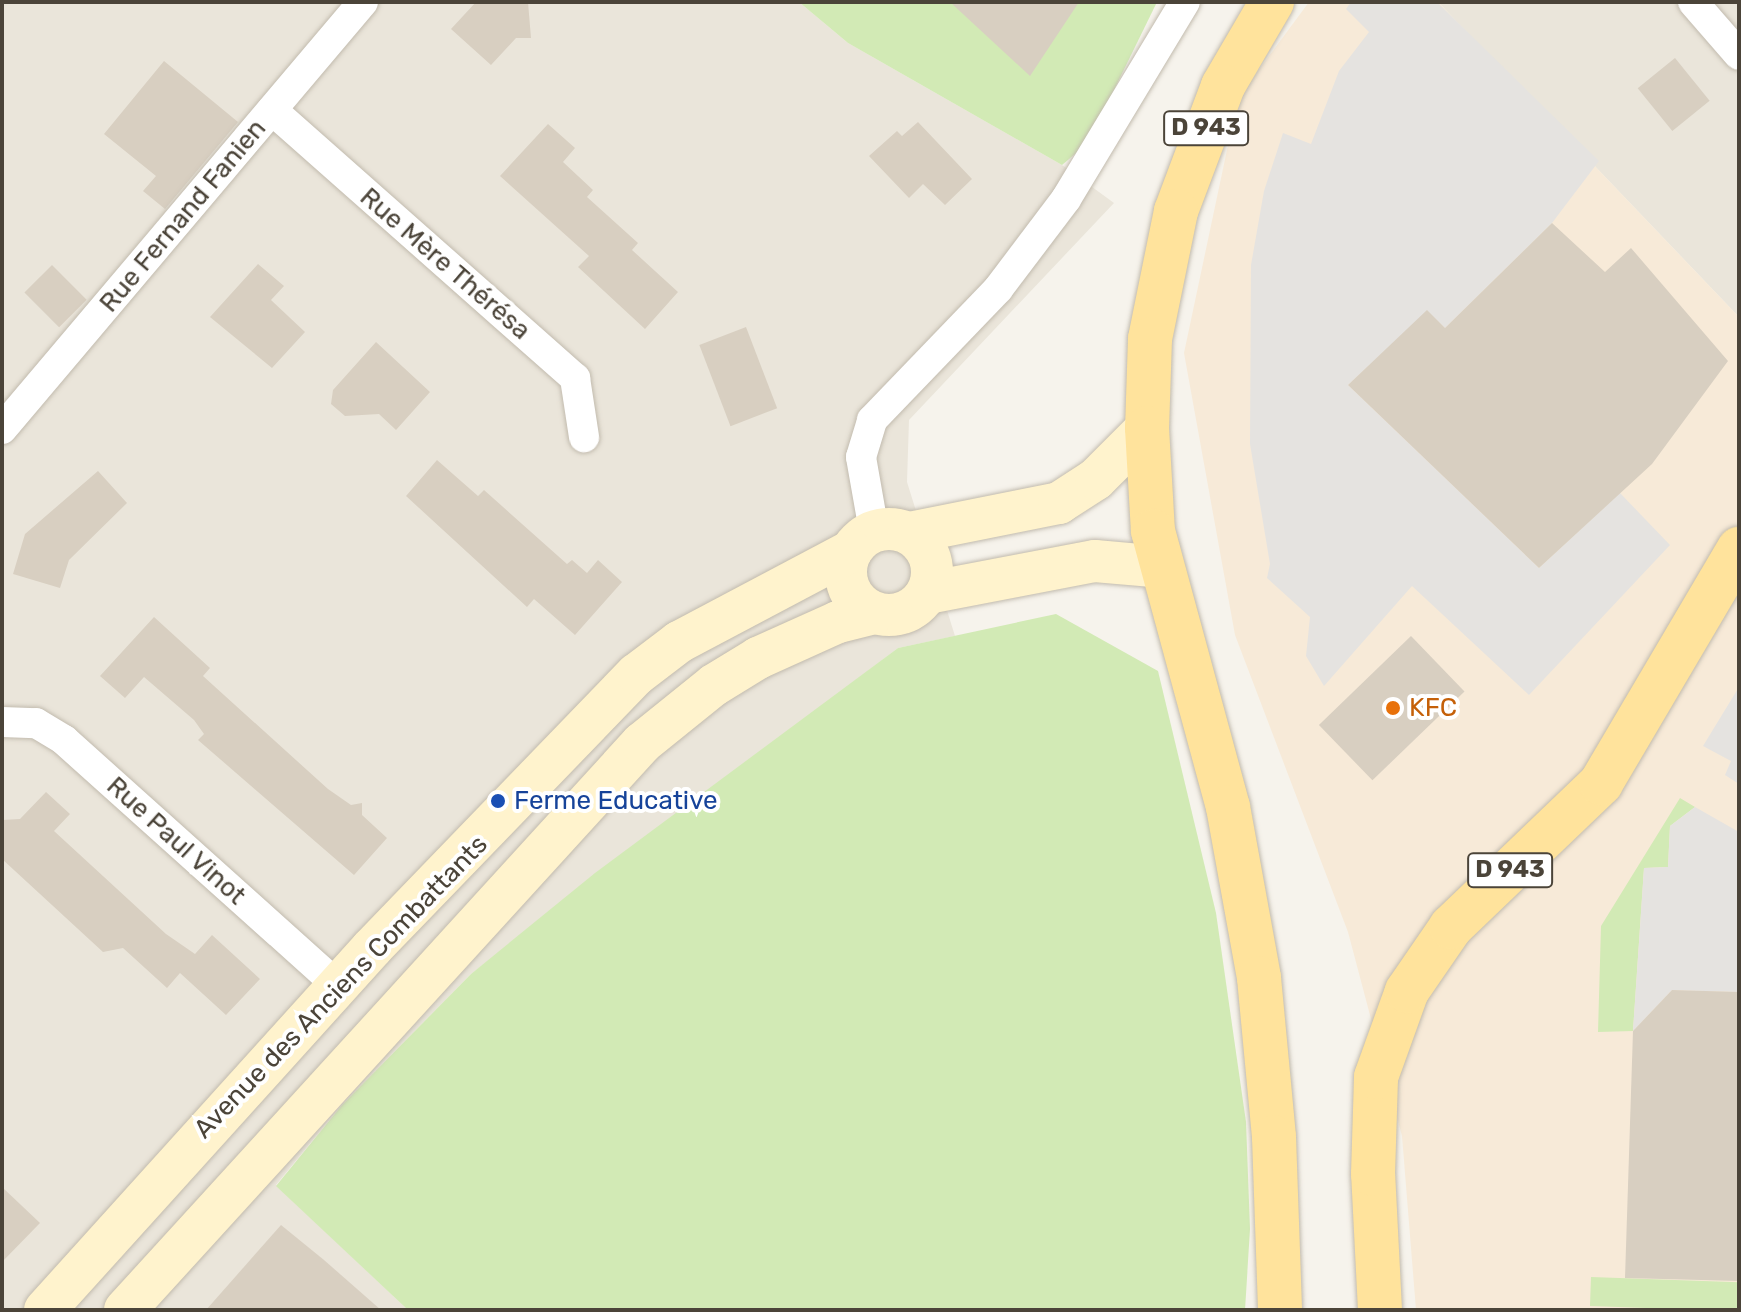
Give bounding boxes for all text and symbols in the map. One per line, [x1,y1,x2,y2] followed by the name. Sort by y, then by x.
[1162,108,1250,148] road number: D 943
[93,113,273,319] street label: Rue Fernand Fanien
[353,181,537,347] street label: Rue Mère Thérésa
[1409,692,1457,724] place label: KFC
[1384,699,1402,717] marker: KFC
[100,770,252,912] street label: Rue Paul Vinot
[514,785,718,817] place label: Ferme Educative
[489,792,507,810] marker: Ferme Educative
[188,829,494,1145] street label: Avenue des Anciens Combattants
[1466,850,1554,890] road number: D 943

